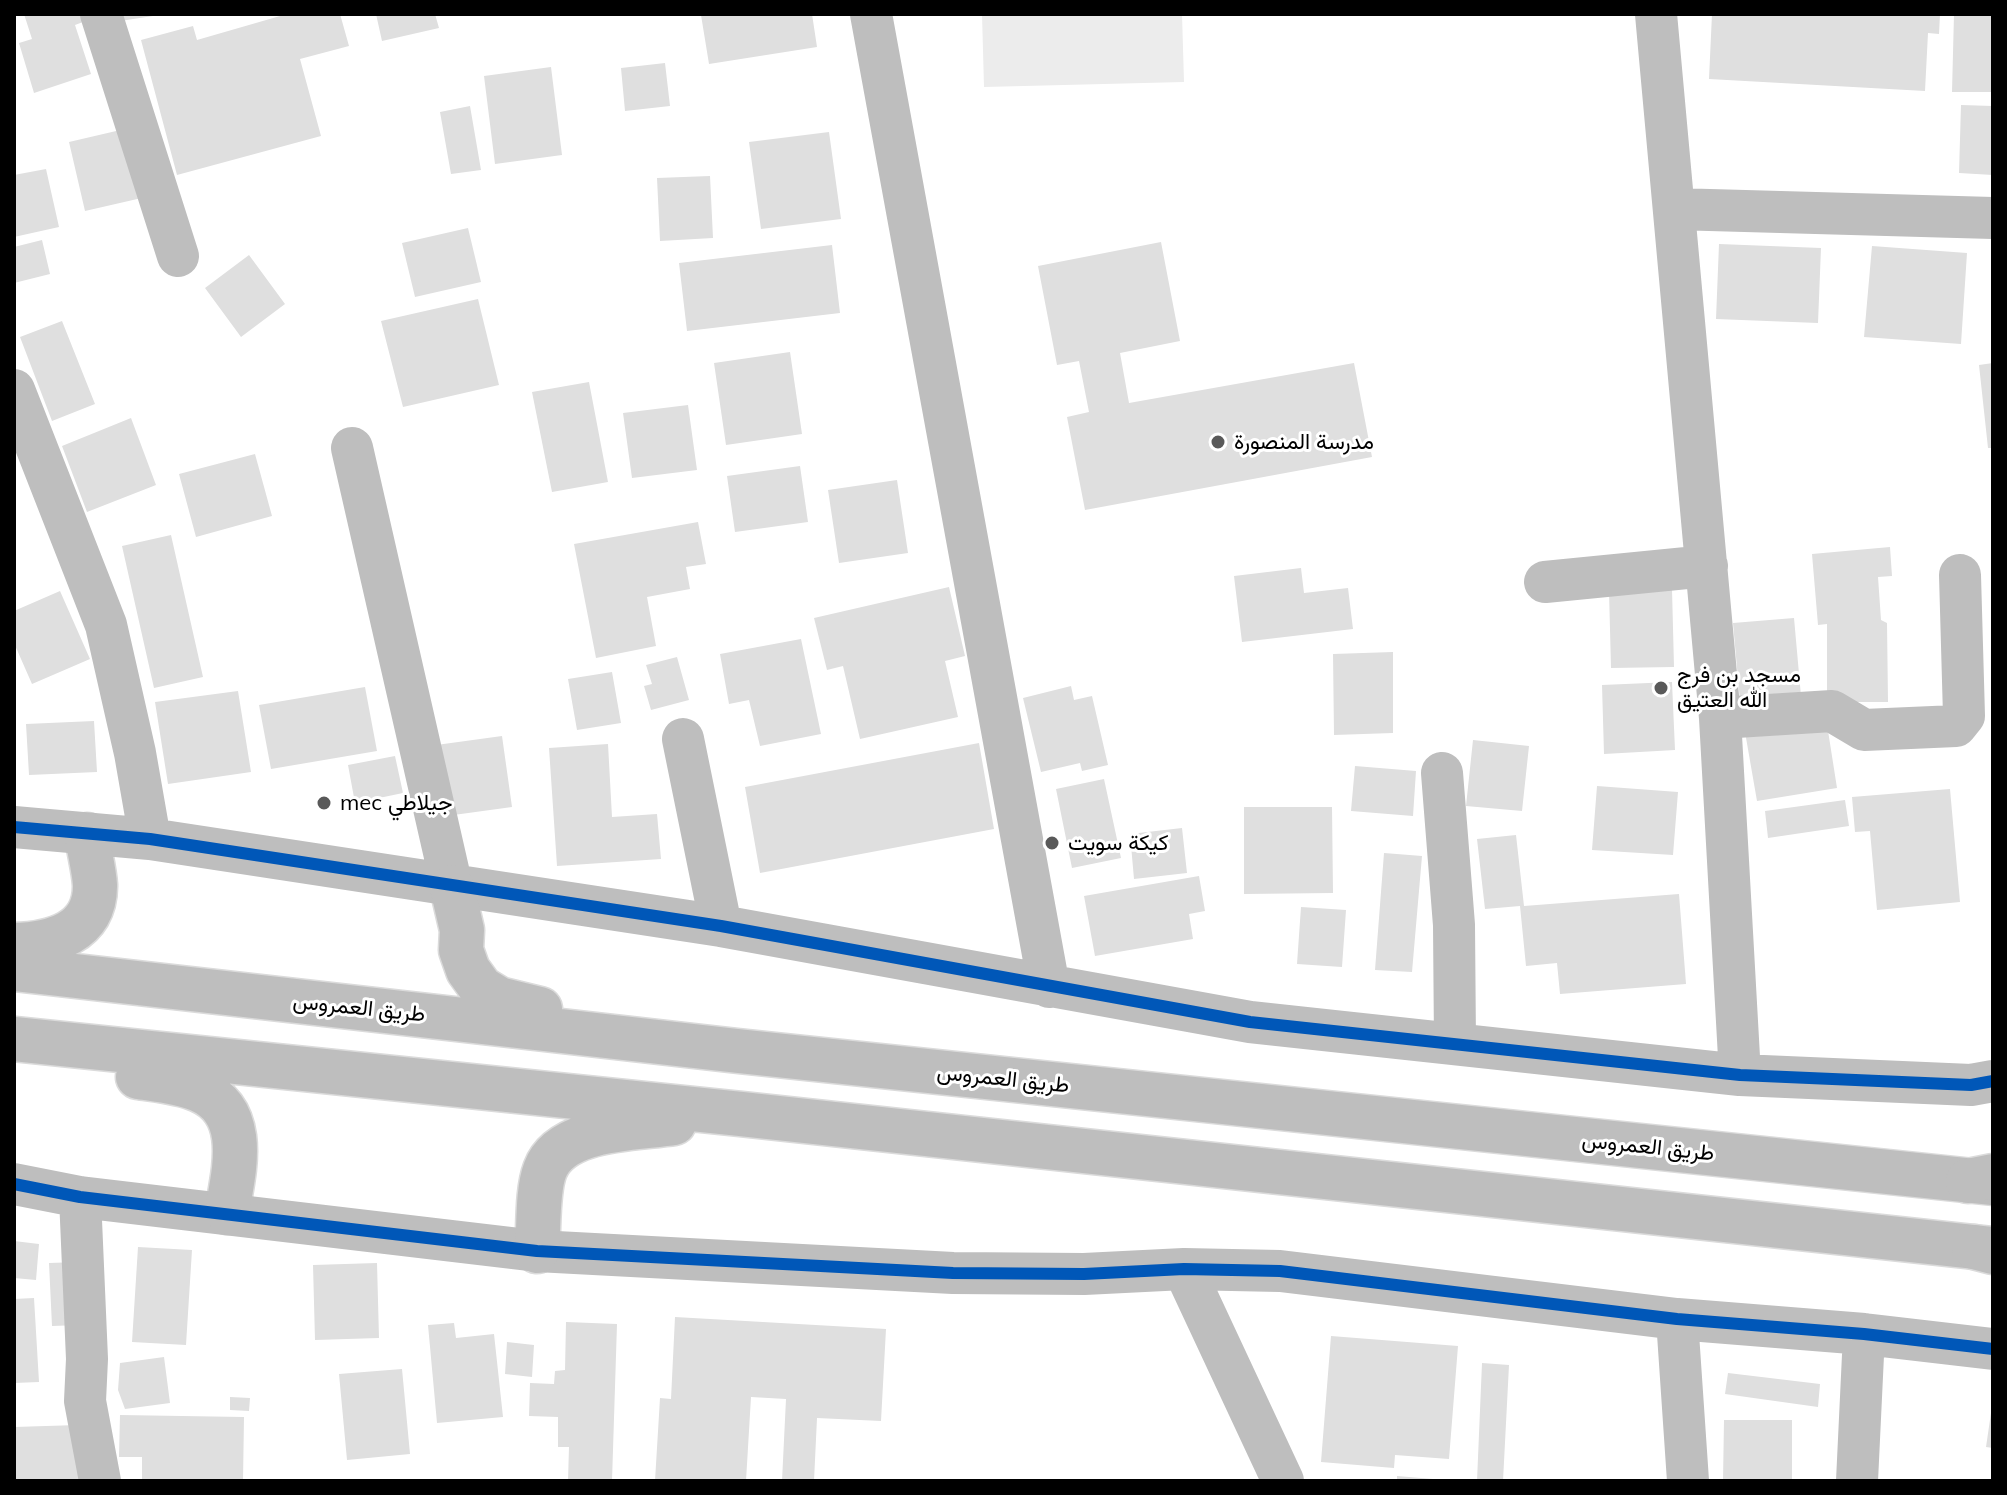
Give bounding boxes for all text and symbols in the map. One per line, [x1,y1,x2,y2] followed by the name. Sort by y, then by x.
[1234,429,1374,455] place label: مدرسة المنصورة
[1209,433,1227,451] marker: مدرسة المنصورة
[1677,662,1801,714] place label: مسجد بن فرج الله العتيق
[1652,679,1670,697] marker: مسجد بن فرج الله العتيق
[340,790,452,816] place label: mec جيلاطي
[315,794,333,812] marker: mec جيلاطي
[1068,830,1169,856] place label: كيكة سويت
[1043,834,1061,852] marker: كيكة سويت
[291,988,427,1028] street label: طريق العمروس
[935,1059,1071,1099] street label: طريق العمروس
[1580,1127,1716,1167] street label: طريق العمروس

